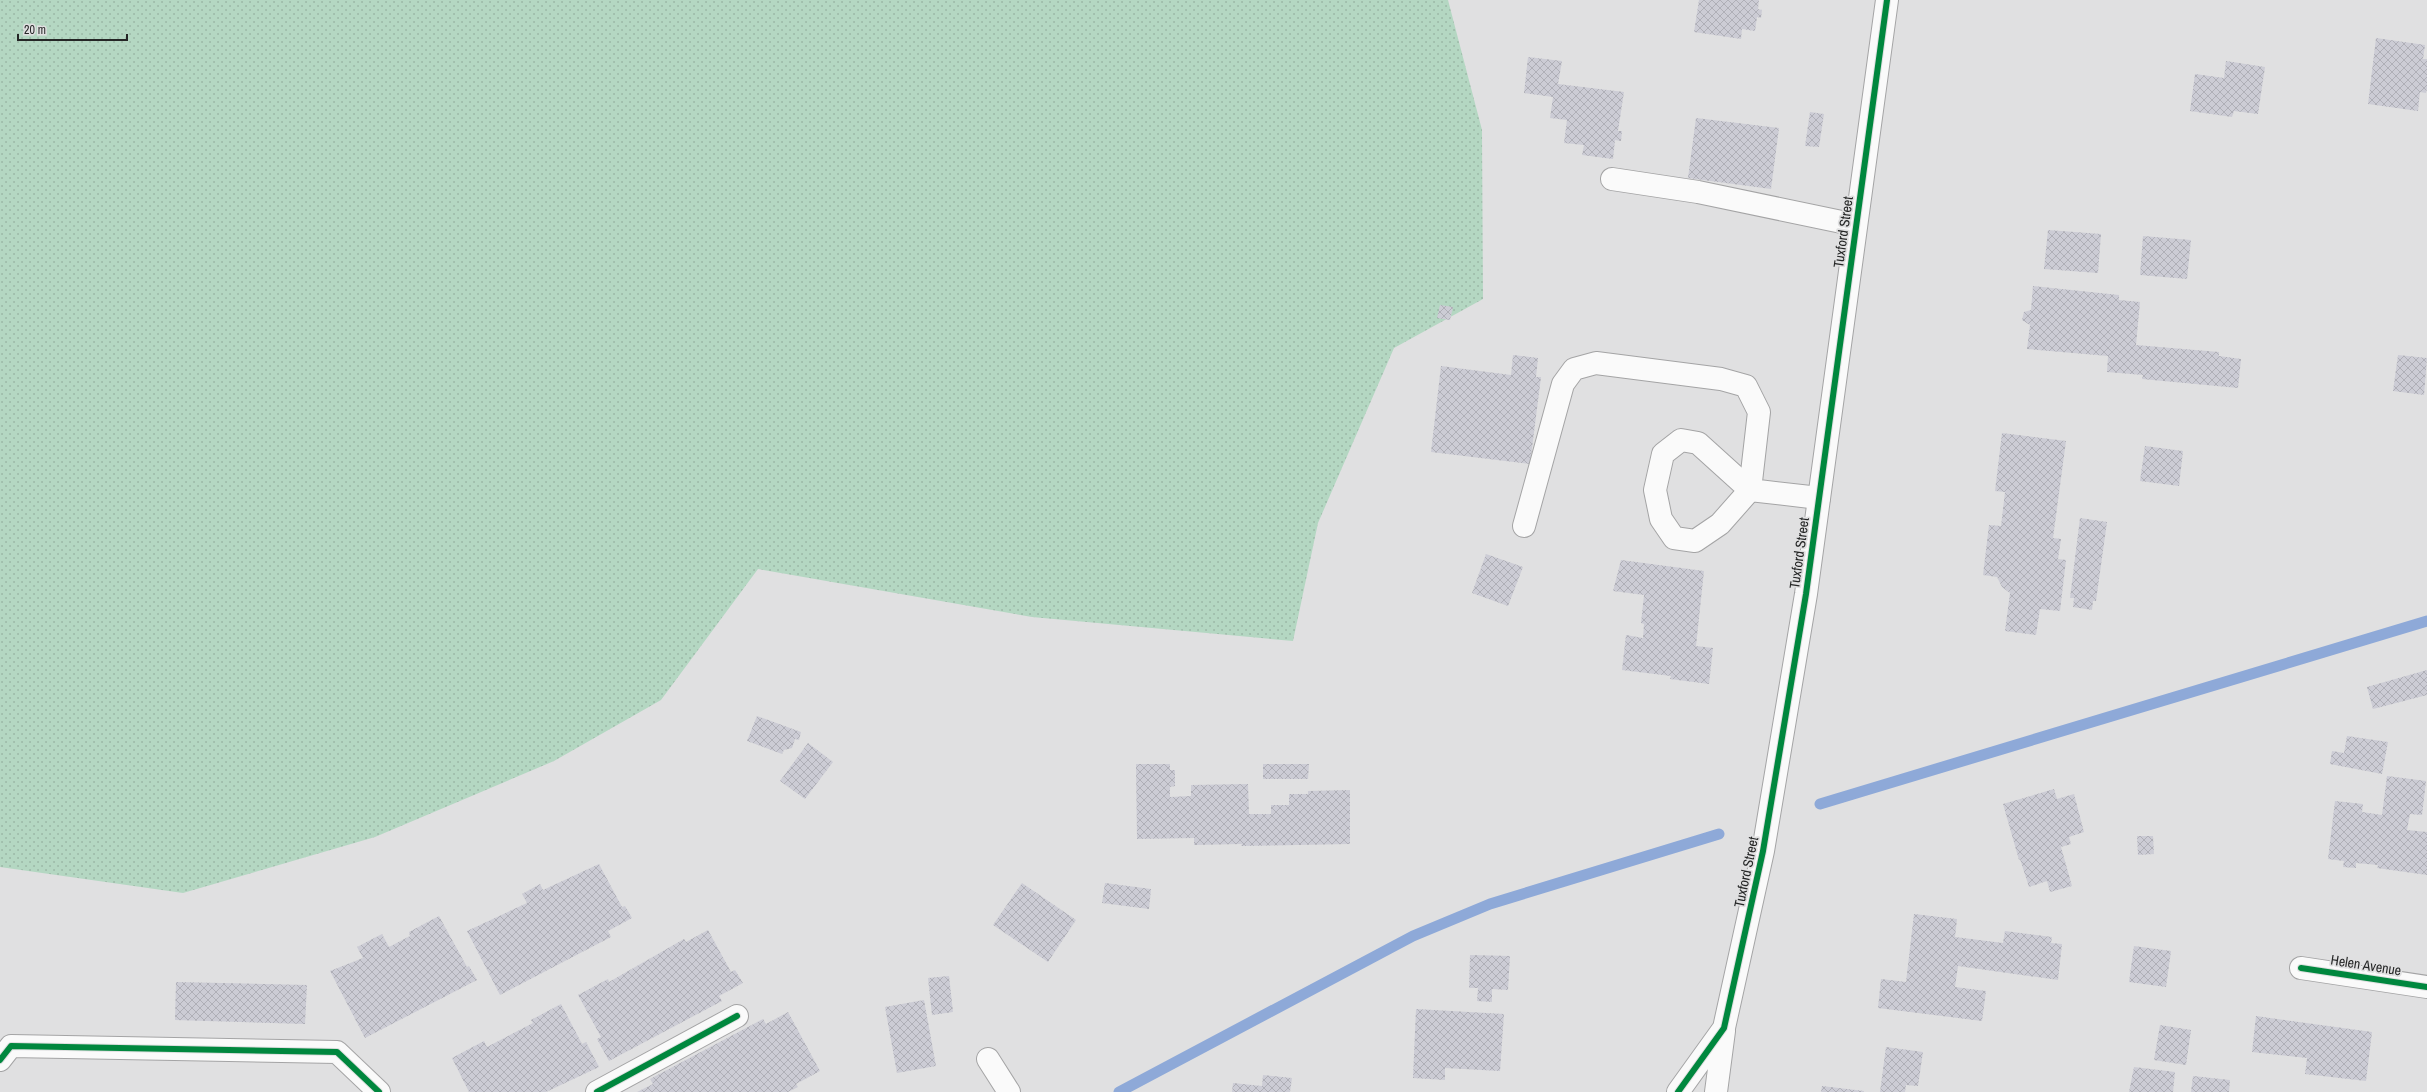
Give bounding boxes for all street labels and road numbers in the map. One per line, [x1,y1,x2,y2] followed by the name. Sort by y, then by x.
[1829,195,1857,269] street label: Tuxford Street
[1785,516,1813,590] street label: Tuxford Street
[1730,835,1762,909] street label: Tuxford Street
[2329,951,2403,979] street label: Helen Avenue

